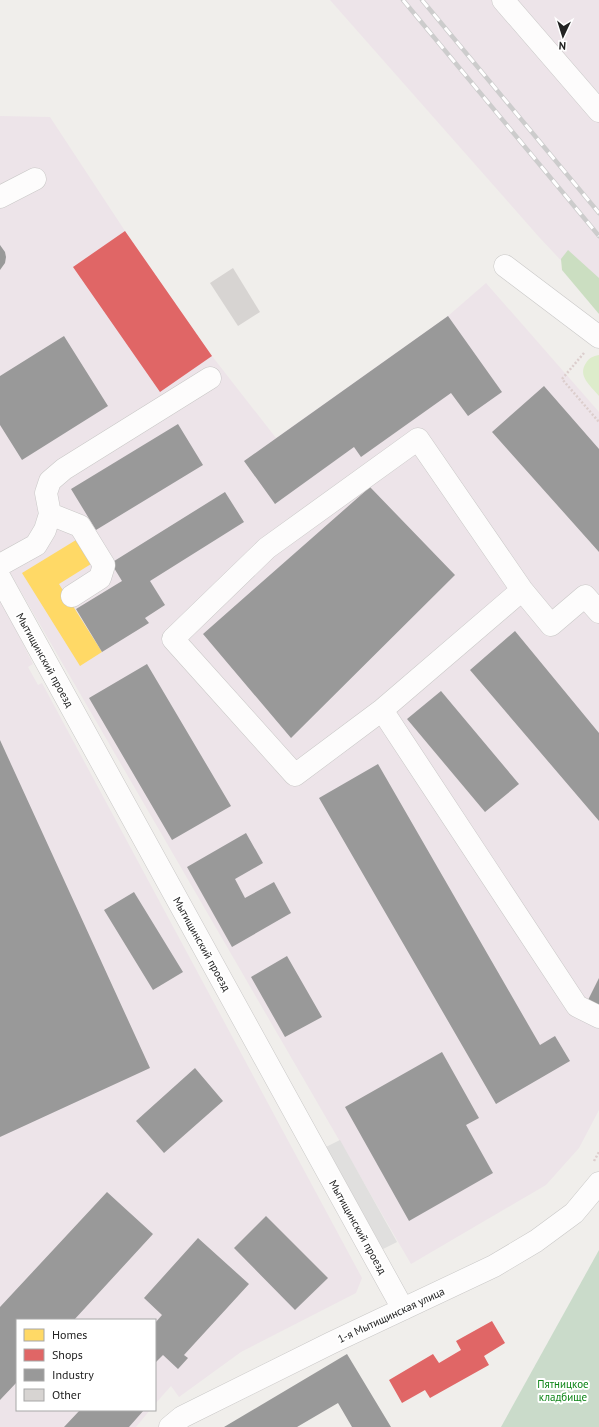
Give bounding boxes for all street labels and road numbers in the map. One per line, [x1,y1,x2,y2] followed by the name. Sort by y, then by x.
[13,610,77,710] street label: Мытищинский проезд
[170,894,234,994] street label: Мытищинский проезд
[326,1177,390,1277] street label: Мытищинский проезд
[335,1284,447,1346] street label: 1-я Мытищинская улица

